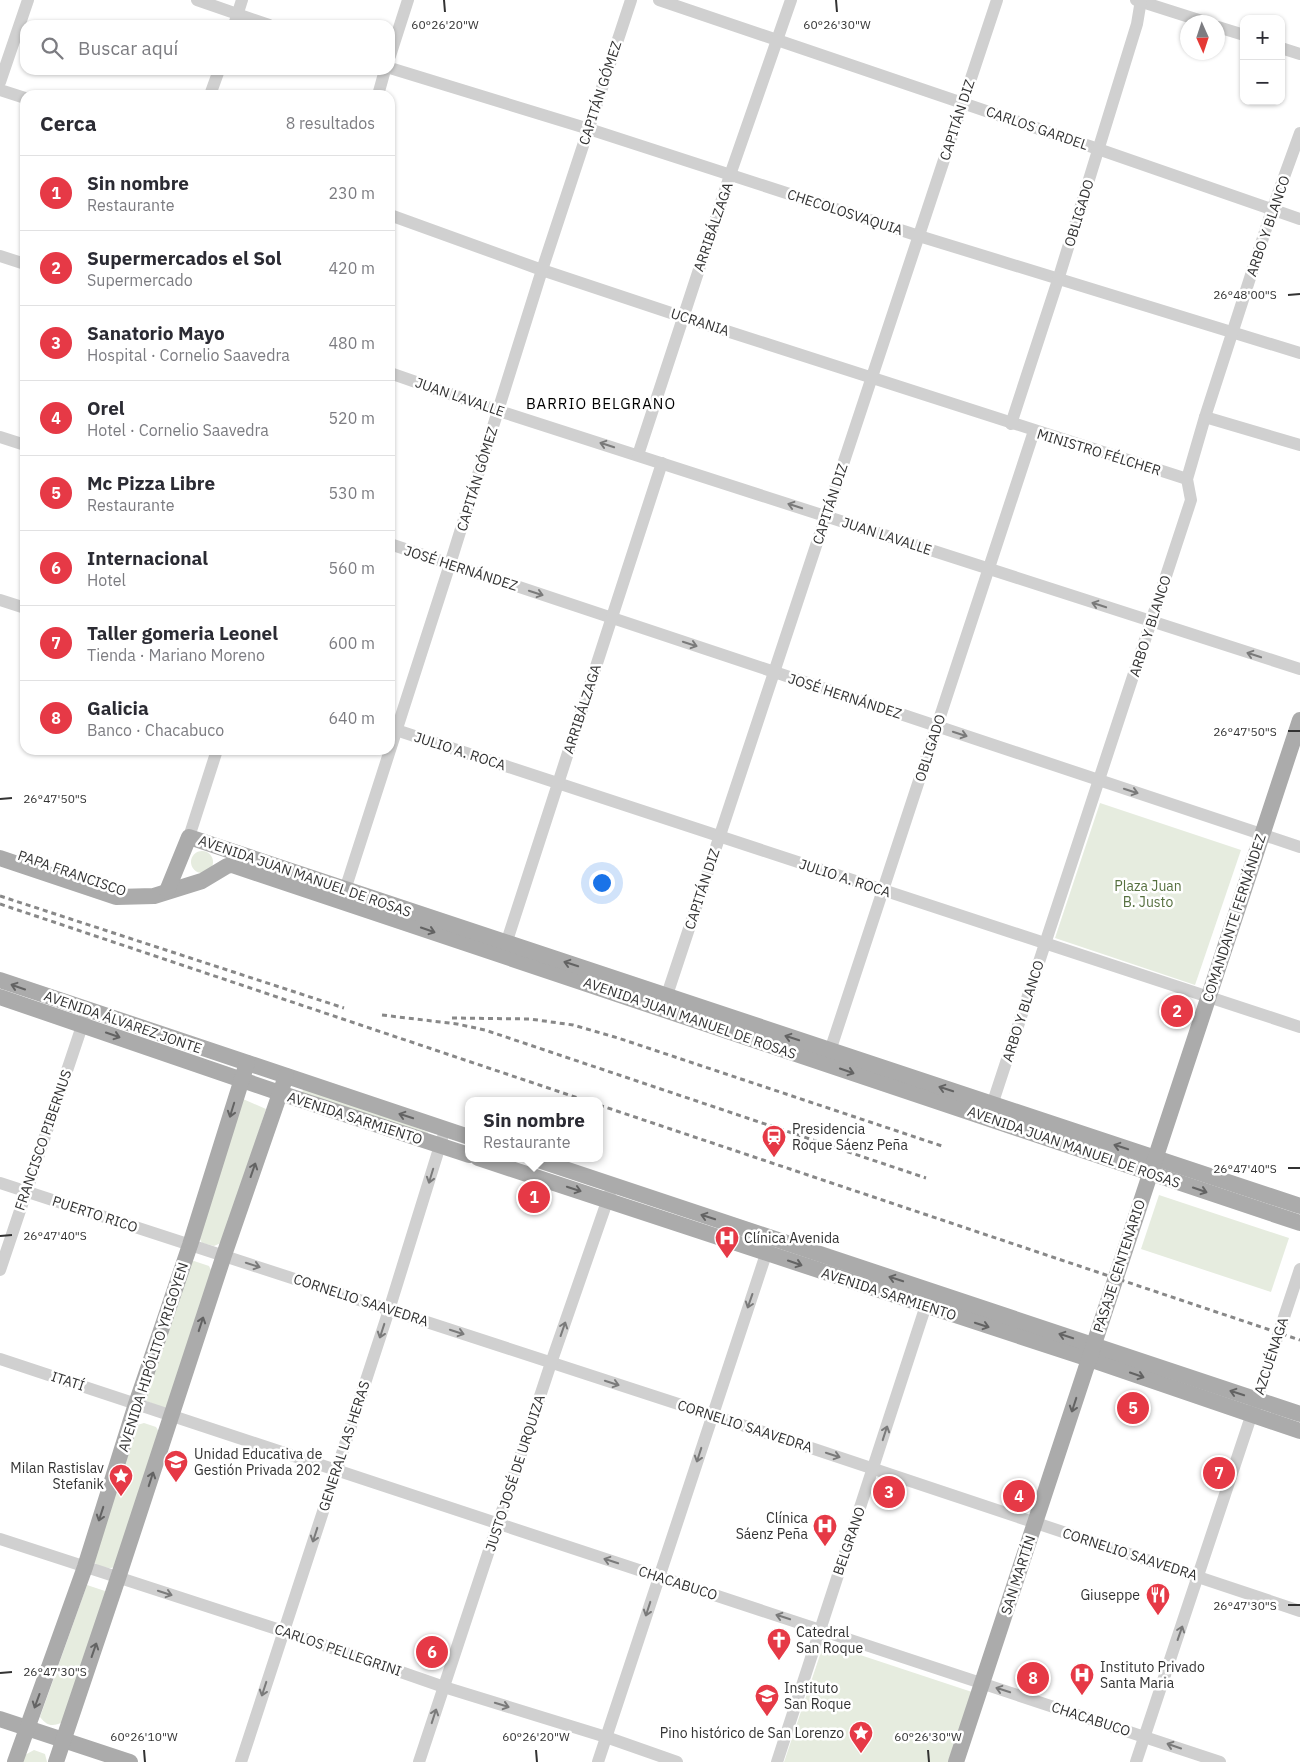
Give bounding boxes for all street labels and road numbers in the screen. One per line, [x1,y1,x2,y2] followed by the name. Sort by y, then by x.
[574,38,625,147] street label: CAPITÁN GÓMEZ
[935,77,979,163] street label: CAPITÁN DIZ
[984,102,1090,154] street label: CARLOS GARDEL
[1242,173,1294,279] street label: ARBO Y BLANCO
[1060,177,1098,249] street label: OBLIGADO
[688,180,737,274] street label: ARRIBÁLZAGA
[785,185,905,239] street label: CHECOLOSVAQUIA
[668,304,732,340] street label: UCRANIA
[413,373,507,421] street label: JUAN LAVALLE
[452,424,501,533] street label: CAPITÁN GÓMEZ
[1035,424,1164,479] street label: MINISTRO FÉLCHER
[808,461,852,547] street label: CAPITÁN DIZ
[840,513,934,559] street label: JUAN LAVALLE
[402,540,520,595] street label: JOSÉ HERNÁNDEZ
[1125,573,1175,679] street label: ARBO Y BLANCO
[558,662,605,756] street label: ARRIBÁLZAGA
[786,668,904,723] street label: JOSÉ HERNÁNDEZ
[911,712,949,784] street label: OBLIGADO
[412,728,508,774] street label: JULIO A. ROCA
[196,831,414,921] street label: AVENIDA JUAN MANUEL DE ROSAS
[1197,831,1270,1004] street label: COMANDANTE FERNÁNDEZ
[15,846,129,900] street label: PAPA FRANCISCO
[680,846,724,932] street label: CAPITÁN DIZ
[797,855,893,901] street label: JULIO A. ROCA
[998,958,1048,1064] street label: ARBO Y BLANCO
[581,973,799,1063] street label: AVENIDA JUAN MANUEL DE ROSAS
[42,986,205,1058] street label: AVENIDA ÁLVAREZ JONTE
[10,1067,76,1213] street label: FRANCISCO PIBERNUS
[285,1088,425,1148] street label: AVENIDA SARMIENTO
[965,1102,1183,1192] street label: AVENIDA JUAN MANUEL DE ROSAS
[50,1192,140,1236] street label: PUERTO RICO
[1089,1197,1149,1335] street label: PASAJE CENTENARIO
[113,1260,192,1454] street label: AVENIDA HIPÓLITO YRIGOYEN
[819,1264,959,1324] street label: AVENIDA SARMIENTO
[291,1270,431,1330] street label: CORNELIO SAAVEDRA
[1249,1315,1292,1397] street label: AZCUÉNAGA
[49,1366,87,1395] street label: ITATÍ
[314,1379,374,1513] street label: GENERAL LAS HERAS
[480,1392,549,1554] street label: JUSTO JOSÉ DE URQUIZA
[675,1396,815,1456] street label: CORNELIO SAAVEDRA
[829,1504,869,1578] street label: BELGRANO
[1060,1524,1200,1584] street label: CORNELIO SAAVEDRA
[996,1533,1039,1617] street label: SAN MARTÍN
[636,1562,720,1604] street label: CHACABUCO
[272,1620,404,1680] street label: CARLOS PELLEGRINI
[1049,1698,1133,1740] street label: CHACABUCO

